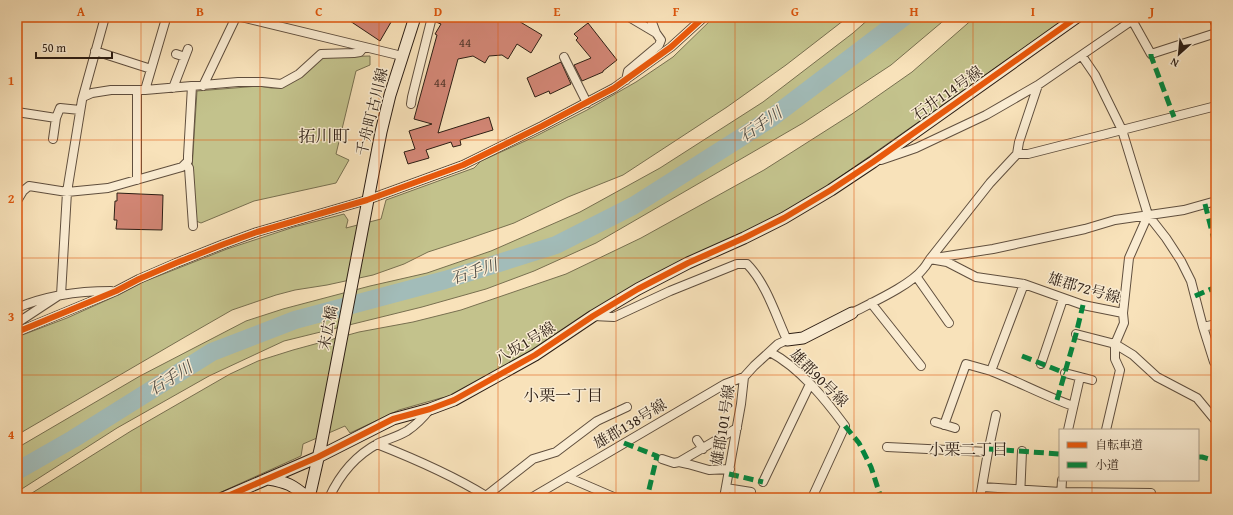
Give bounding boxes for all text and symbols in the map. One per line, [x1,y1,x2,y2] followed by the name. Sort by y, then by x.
[77,2,86,21] text: A
[196,2,204,21] text: B
[315,2,323,21] text: C
[434,2,442,21] text: D
[554,2,561,21] text: E
[673,2,680,21] text: F
[791,2,799,21] text: G
[909,2,919,21] text: H
[1031,2,1035,21] text: I
[1148,2,1155,21] text: J
[459,33,471,52] house number: 44
[36,34,112,60] scale bar
[1159,34,1199,74] north arrow
[42,39,66,56] text: 50 m
[1167,54,1181,72] text: N
[907,61,986,125] street label: 石井114号線
[350,66,393,158] street label: 千舟町古川線
[8,71,14,90] text: 1
[434,73,446,92] house number: 44
[733,100,788,147] water label: 石手川
[299,123,350,148] district label: 拓川町
[8,189,15,208] text: 2
[447,252,502,290] water label: 石手川
[1045,267,1123,308] street label: 雄郡72号線
[313,304,342,352] street label: 末広橋
[8,307,14,326] text: 3
[491,316,559,369] street label: 八坂1号線
[786,344,853,411] street label: 雄郡90号線
[143,354,198,401] water label: 石手川
[523,383,603,407] district label: 小栗一丁目
[706,383,739,467] street label: 雄郡101号線
[589,394,670,454] street label: 雄郡138号線
[8,425,15,444] text: 4
[1059,429,1199,481] legend
[1095,436,1143,453] text: 自転車道
[928,437,1008,461] district label: 小栗二丁目
[1095,456,1119,473] text: 小道

